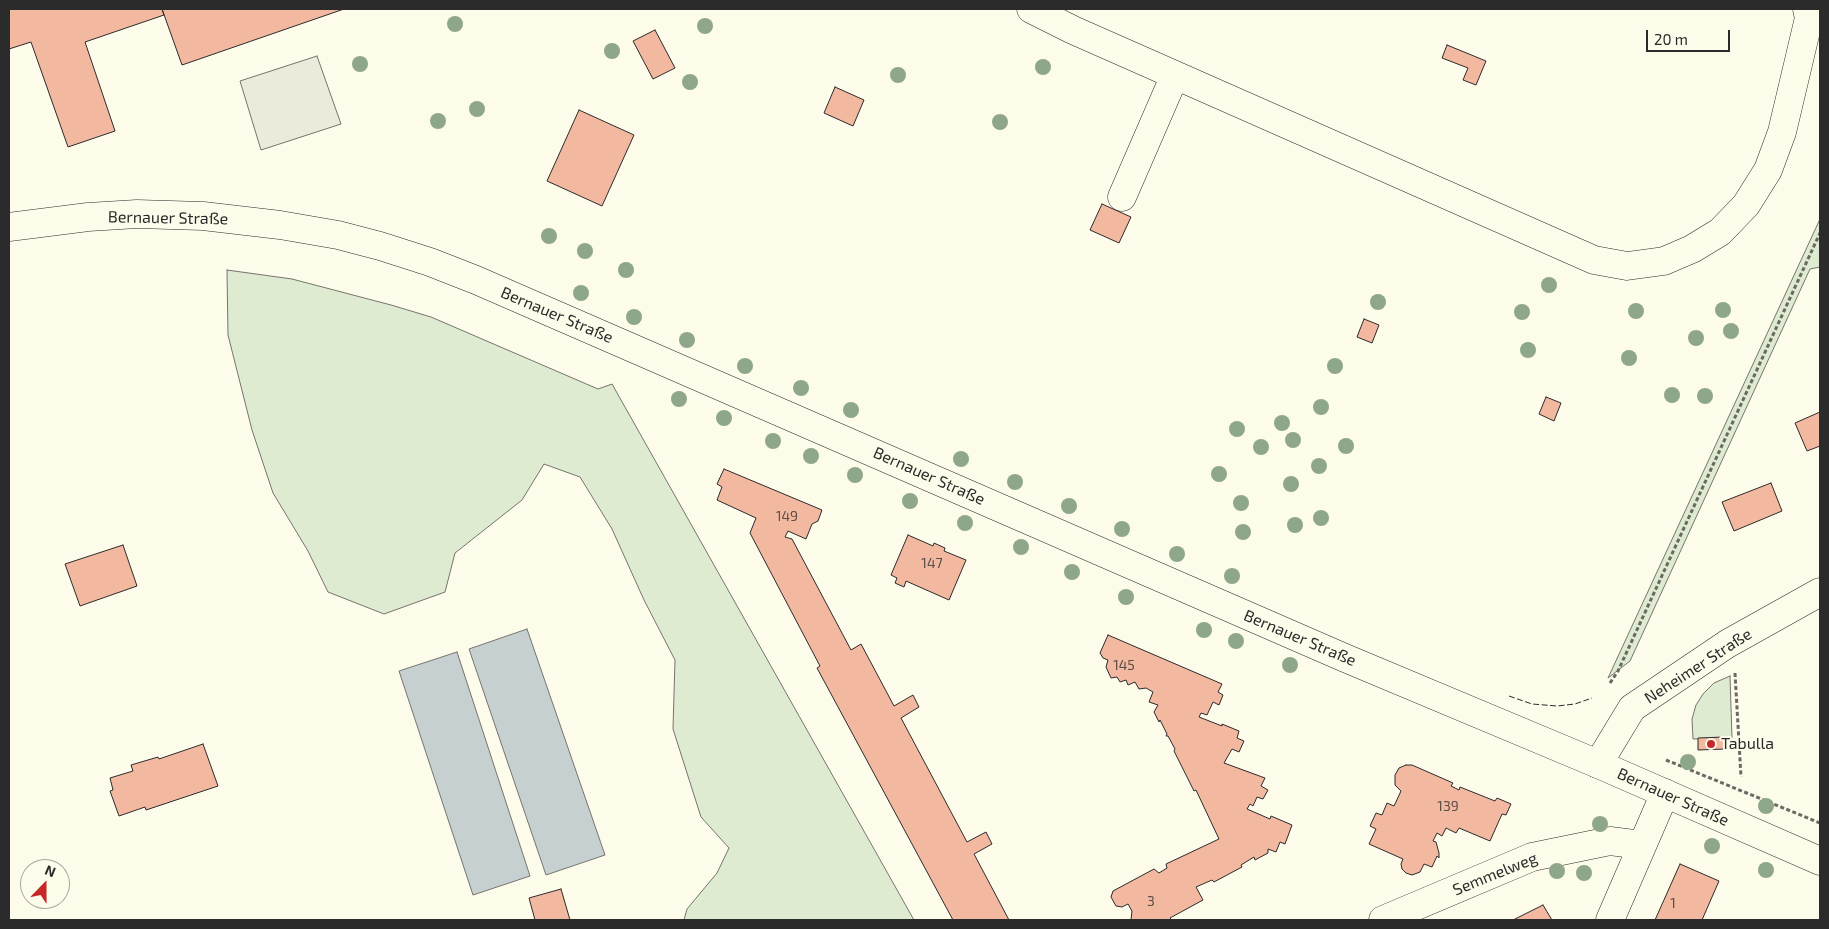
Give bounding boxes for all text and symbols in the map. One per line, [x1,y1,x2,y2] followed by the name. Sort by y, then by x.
[1649,20,1733,52] scale bar
[1654,30,1688,48] text: 20 m
[108,207,228,229] street label: Bernauer Straße
[498,283,616,347] street label: Bernauer Straße
[870,443,988,509] street label: Bernauer Straße
[776,508,798,524] house number: 149
[921,555,943,571] house number: 147
[1241,606,1359,670] street label: Bernauer Straße
[1641,624,1755,708] street label: Neheimer Straße
[1113,657,1135,673] house number: 145
[1721,734,1774,754] place label: Tabulla
[1705,738,1717,750] marker: Tabulla
[1614,764,1732,830] street label: Bernauer Straße
[1437,798,1459,814] house number: 139
[1450,848,1540,900] street label: Semmelweg
[20,859,70,909] north arrow
[43,861,58,880] text: N
[1147,893,1155,909] house number: 3
[1670,895,1676,911] house number: 1

